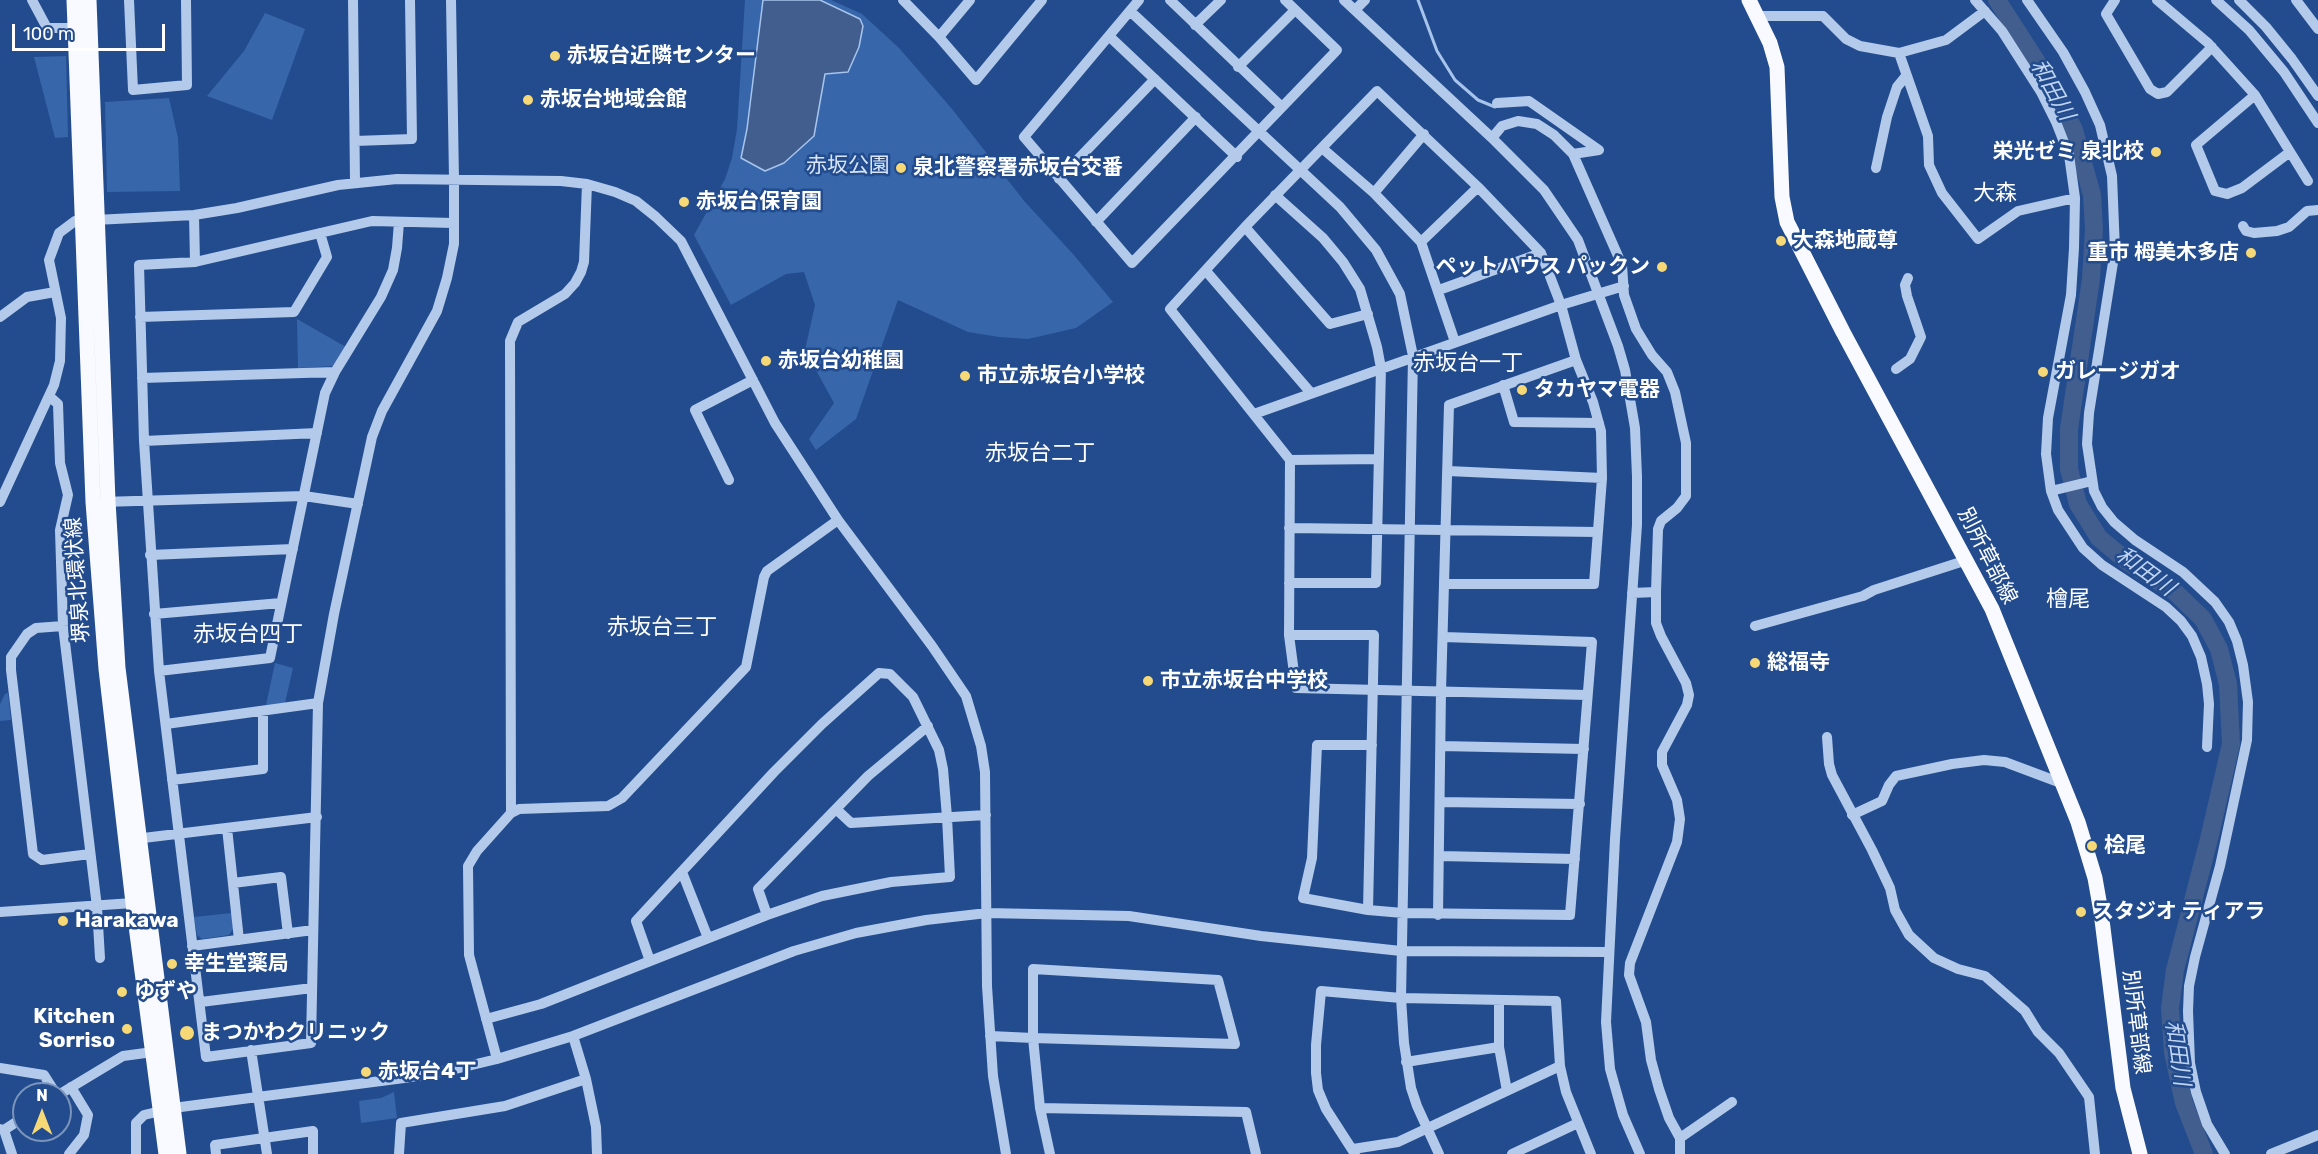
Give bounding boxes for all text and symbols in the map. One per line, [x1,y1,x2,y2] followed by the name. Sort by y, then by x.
[15,12,168,50] scale bar
[23,23,74,45] text: 100 m
[567,43,756,69] place label: 赤坂台近隣センター
[548,49,562,63] marker: 赤坂台近隣センター
[2024,55,2080,125] water label: 和田川
[540,87,687,113] place label: 赤坂台地域会館
[521,93,535,107] marker: 赤坂台地域会館
[1993,139,2144,165] place label: 栄光ゼミ 泉北校
[2149,145,2163,159] marker: 栄光ゼミ 泉北校
[806,153,890,179] park label: 赤坂公園
[913,155,1123,181] place label: 泉北警察署赤坂台交番
[894,161,908,175] marker: 泉北警察署赤坂台交番
[1973,181,2017,207] district label: 大森
[696,189,822,215] place label: 赤坂台保育園
[677,195,691,209] marker: 赤坂台保育園
[1793,228,1898,254] place label: 大森地蔵尊
[1774,234,1788,248] marker: 大森地蔵尊
[2088,240,2239,266] place label: 重市 栂美木多店
[2244,246,2258,260] marker: 重市 栂美木多店
[1436,254,1650,280] place label: ペットハウス パックン
[1655,260,1669,274] marker: ペットハウス パックン
[778,348,904,374] place label: 赤坂台幼稚園
[1413,351,1523,377] district label: 赤坂台一丁
[759,354,773,368] marker: 赤坂台幼稚園
[2055,359,2181,385] place label: ガレージガオ
[977,363,1145,389] place label: 市立赤坂台小学校
[2036,365,2050,379] marker: ガレージガオ
[958,369,972,383] marker: 市立赤坂台小学校
[1534,377,1660,403] place label: タカヤマ電器
[1515,383,1529,397] marker: タカヤマ電器
[985,441,1095,467] district label: 赤坂台二丁
[1952,504,2022,608] street label: 別所草部線
[61,516,95,644] street label: 堺泉北環状線
[2111,542,2179,602] water label: 和田川
[2046,587,2090,613] district label: 檜尾
[607,615,717,641] district label: 赤坂台三丁
[193,622,303,648] district label: 赤坂台四丁
[1767,650,1830,676] place label: 総福寺
[1748,656,1762,670] marker: 総福寺
[1160,668,1328,694] place label: 市立赤坂台中学校
[1141,674,1155,688] marker: 市立赤坂台中学校
[2104,833,2146,859] place label: 桧尾
[2085,839,2099,853] marker: 桧尾
[2093,899,2265,925] place label: スタジオ ティアラ
[2074,905,2088,919] marker: スタジオ ティアラ
[75,908,179,934] place label: Harakawa
[56,914,70,928] marker: Harakawa
[184,951,289,977] place label: 幸生堂薬局
[165,957,179,971] marker: 幸生堂薬局
[2117,968,2155,1076] street label: 別所草部線
[134,979,197,1005] place label: ゆずや
[115,985,129,999] marker: ゆずや
[33,1004,115,1054] place label: Kitchen Sorriso
[2159,1018,2195,1088] water label: 和田川
[201,1020,390,1046] place label: まつかわクリニック
[120,1022,134,1036] marker: Kitchen Sorriso
[178,1024,196,1042] marker: まつかわクリニック
[378,1059,476,1085] place label: 赤坂台4丁
[359,1065,373,1079] marker: 赤坂台4丁
[12,1082,72,1142] north arrow
[36,1086,48,1105] text: N

